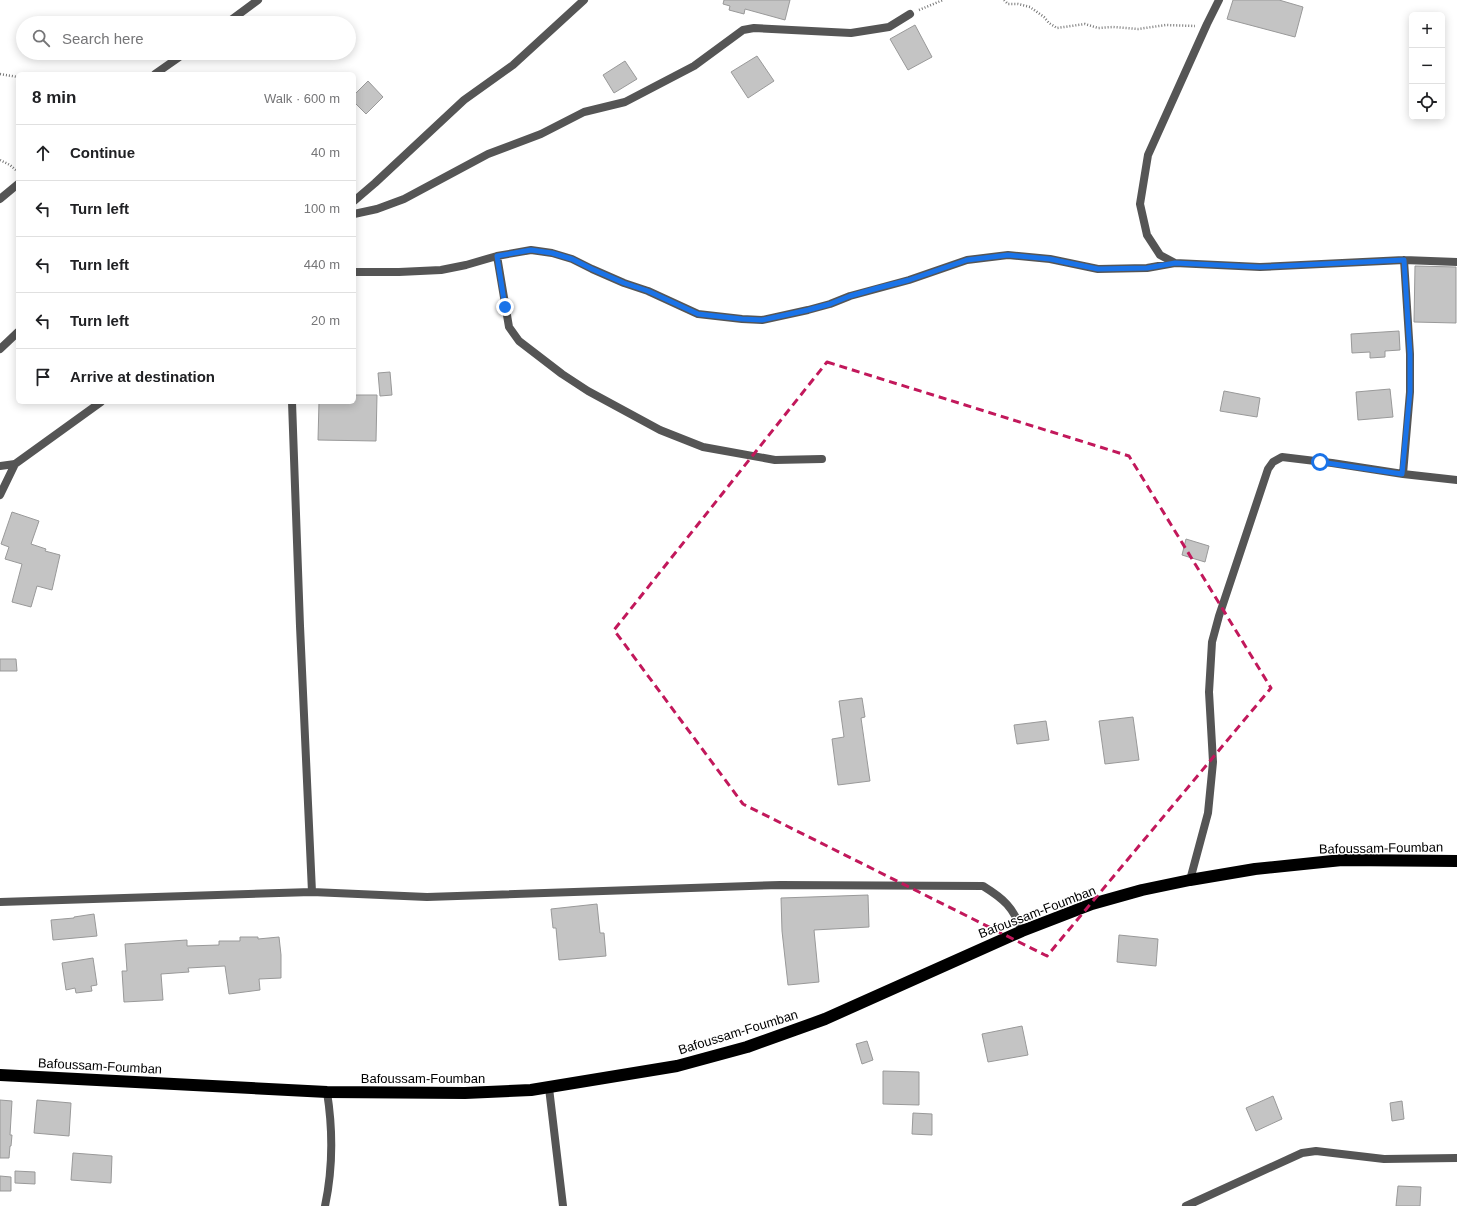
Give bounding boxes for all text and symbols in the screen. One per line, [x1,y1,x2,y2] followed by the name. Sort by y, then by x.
[1409,12,1445,120] map controls
[1409,12,1445,48] button: +
[16,16,356,60] search box
[30,27,52,49] icon: search
[62,30,144,47] text: Search here
[1409,48,1445,84] button: −
[1409,84,1445,120] button: locate
[32,88,76,107] text: 8 min
[264,91,340,106] text: Walk · 600 m
[32,142,54,164] icon: ahead
[70,144,135,161] text: Continue
[311,145,340,160] text: 40 m
[32,198,54,220] icon: left
[70,200,129,217] text: Turn left
[304,201,340,216] text: 100 m
[32,254,54,276] icon: left
[70,256,129,273] text: Turn left
[304,257,340,272] text: 440 m
[496,298,514,316] route end
[32,310,54,332] icon: left
[70,312,129,329] text: Turn left
[311,313,340,328] text: 20 m
[32,366,54,388] icon: arrive
[70,368,215,385] text: Arrive at destination
[1311,453,1329,471] route start
[1319,839,1443,857] street label: Bafoussam-Foumban
[976,883,1098,941] street label: Bafoussam-Foumban
[676,1007,800,1057] street label: Bafoussam-Foumban
[38,1055,162,1077] street label: Bafoussam-Foumban
[361,1071,485,1086] street label: Bafoussam-Foumban

